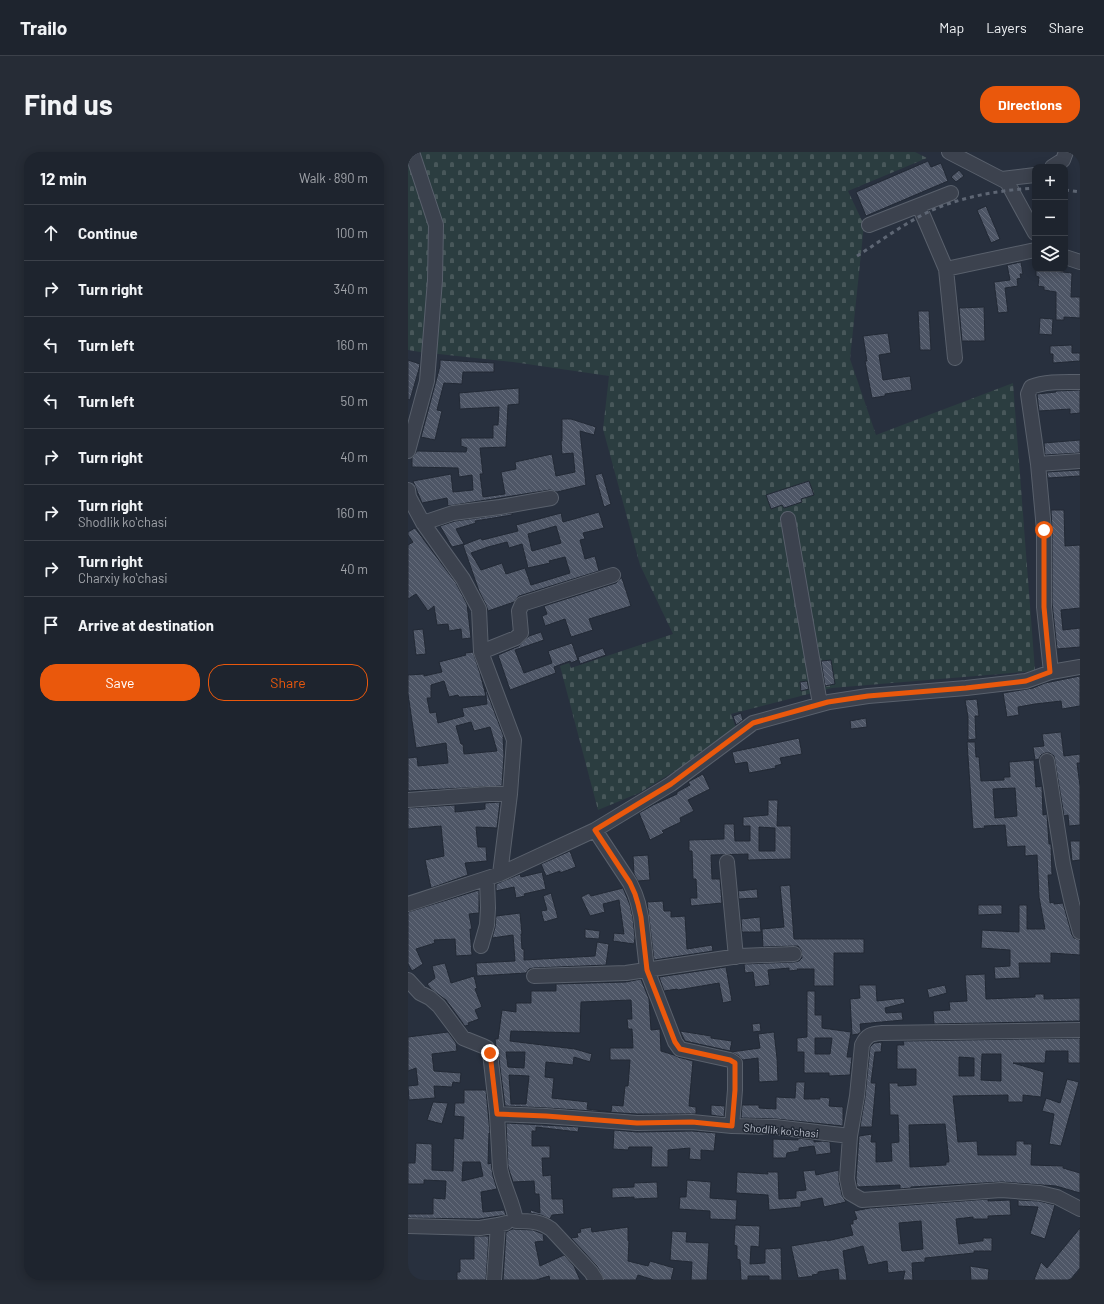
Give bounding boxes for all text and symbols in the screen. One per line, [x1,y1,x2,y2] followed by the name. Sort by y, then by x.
[20,16,67,39] text: Trailo
[939,19,964,36] text: Map
[986,19,1027,36] text: Layers
[1049,19,1084,36] text: Share
[980,86,1080,123] button: Directions
[24,87,113,121] text: Find us
[1032,164,1068,272] map controls
[1032,164,1068,200] button: +
[40,168,87,188] text: 12 min
[299,170,368,186] text: Walk · 890 m
[1032,200,1068,236] button: −
[40,222,62,244] icon: ahead
[78,224,138,242] text: Continue
[335,225,368,241] text: 100 m
[1032,236,1068,272] button: layers
[40,278,62,300] icon: right
[78,280,143,298] text: Turn right
[333,281,368,297] text: 340 m
[40,334,62,356] icon: left
[78,336,134,354] text: Turn left
[336,337,368,353] text: 160 m
[40,390,62,412] icon: left
[78,392,134,410] text: Turn left
[341,393,368,409] text: 50 m
[40,446,62,468] icon: right
[78,448,143,466] text: Turn right
[340,449,368,465] text: 40 m
[78,496,143,514] text: Turn right
[40,502,62,524] icon: right
[336,505,368,521] text: 160 m
[78,514,167,530] text: Shodlik koʻchasi
[1035,521,1053,539] route start
[78,552,143,570] text: Turn right
[40,558,62,580] icon: right
[340,561,368,577] text: 40 m
[78,570,168,586] text: Charxiy koʻchasi
[40,614,62,636] icon: arrive
[78,616,214,634] text: Arrive at destination
[40,664,200,701] button: Save
[208,664,368,701] button: Share
[481,1044,499,1062] route end
[743,1120,819,1140] street label: Shodlik koʻchasi

